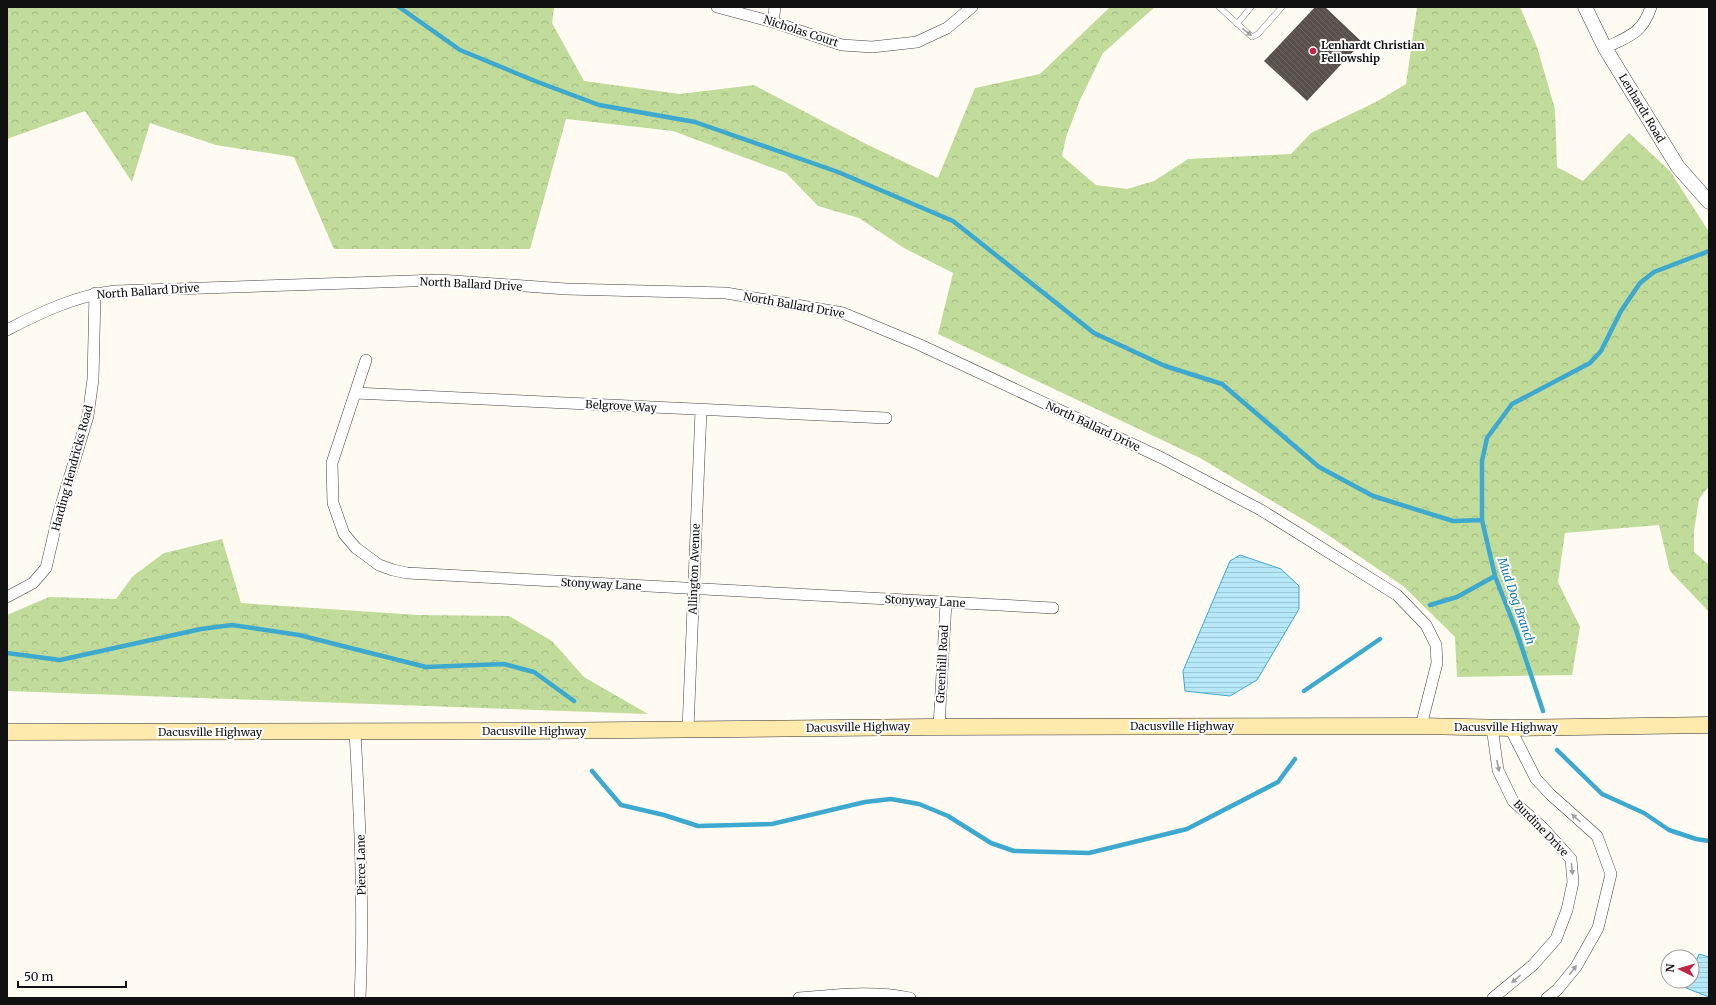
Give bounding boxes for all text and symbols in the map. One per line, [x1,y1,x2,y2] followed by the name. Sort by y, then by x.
[762,12,841,50] street label: Nicholas Court
[1242,28,1253,36] one-way arrow
[1321,38,1425,65] place label: Lenhardt Christian Fellowship
[1308,46,1318,56] marker: Lenhardt Christian Fellowship
[1616,71,1668,145] street label: Lenhardt Road
[419,274,523,294] street label: North Ballard Drive
[96,280,200,302] street label: North Ballard Drive
[742,289,846,321] street label: North Ballard Drive
[585,397,658,415] street label: Belgrove Way
[1044,398,1143,454] street label: North Ballard Drive
[48,403,96,533] street label: Harding Hendricks Road
[685,523,703,616] street label: Allington Avenue
[1494,554,1538,646] water label: Mud Dog Branch
[560,575,642,593] street label: Stonyway Lane
[884,592,966,610] street label: Stonyway Lane
[933,624,951,703] street label: Greenhill Road
[806,719,911,735] street label: Dacusville Highway
[1130,719,1235,733] street label: Dacusville Highway
[1454,720,1559,734] street label: Dacusville Highway
[482,724,587,738] street label: Dacusville Highway
[158,725,263,739] street label: Dacusville Highway
[1495,760,1501,772] one-way arrow
[1511,797,1572,859] street label: Burdine Drive
[1571,813,1582,822] one-way arrow
[353,834,369,896] street label: Pierce Lane
[1568,863,1575,875] one-way arrow
[1660,949,1700,989] north arrow
[18,963,126,989] scale bar
[1663,963,1677,973] text: N
[1569,964,1578,975] one-way arrow
[24,969,53,984] text: 50 m
[1510,975,1521,984] one-way arrow

